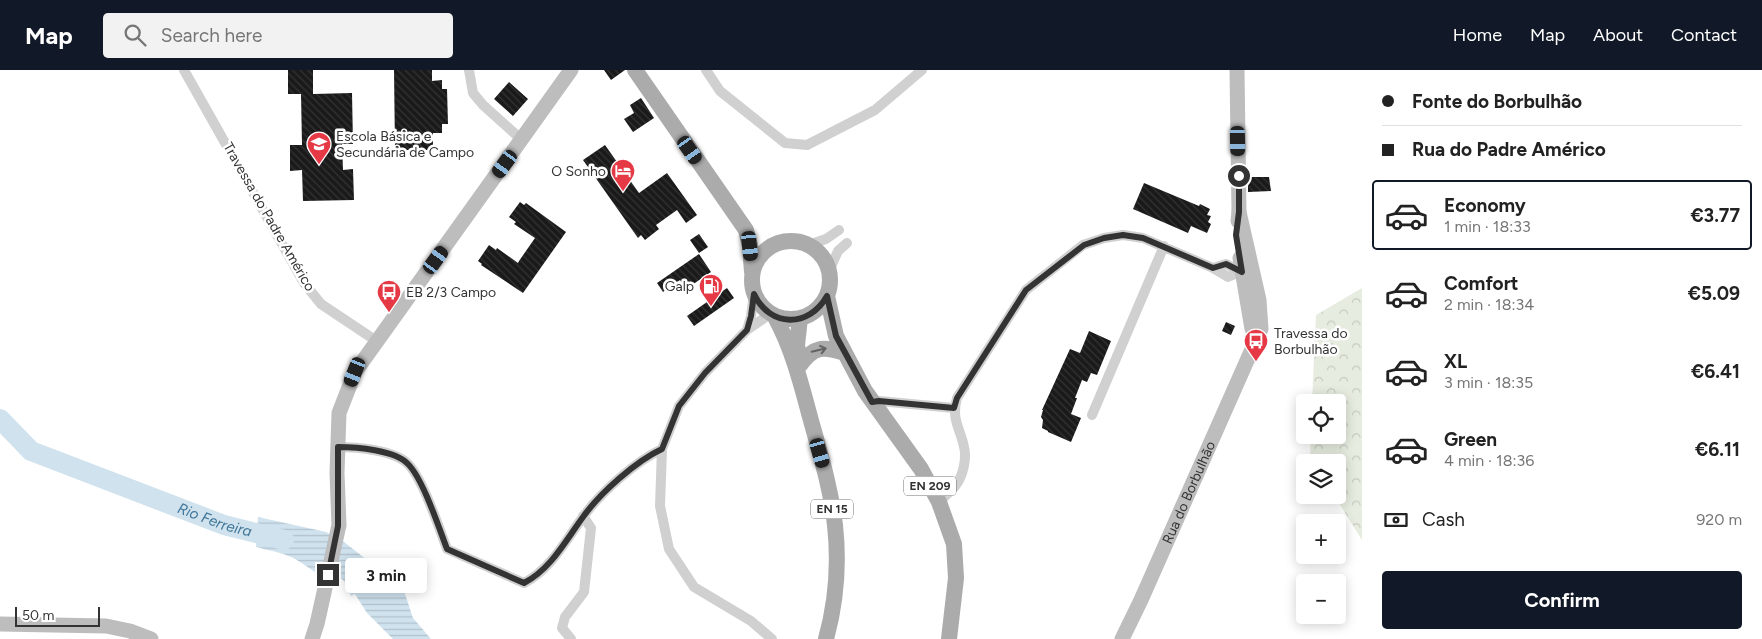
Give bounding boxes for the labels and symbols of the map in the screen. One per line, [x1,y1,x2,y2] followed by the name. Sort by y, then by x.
[1230,126,1245,156] car
[336,128,474,161] place label: Escola Básica e Secundária de Campo
[306,131,332,165] school or university icon: Escola Básica e Secundária de Campo
[675,133,704,167] car
[219,140,319,294] street label: Travessa do Padre Américo
[490,147,519,181] car
[610,158,636,192] hotel icon: O Sonho
[551,163,606,180] place label: O Sonho
[1228,165,1250,187] route start
[740,230,759,262] car
[421,243,450,277] car
[698,273,724,307] fuel station icon: Galp
[665,278,694,295] place label: Galp
[376,279,402,313] bus stop icon: EB 2/3 Campo
[406,284,496,301] place label: EB 2/3 Campo
[1274,325,1348,358] place label: Travessa do Borbulhão
[1243,328,1269,362] bus stop icon: Travessa do Borbulhão
[811,345,827,354] one-way arrow
[342,355,367,389] car
[808,437,831,469] car
[1158,438,1219,546] street label: Rua do Borbulhão
[904,476,956,496] road number: EN 209
[175,499,254,541] water label: Rio Ferreira
[811,499,853,518] road number: EN 15
[346,558,428,592] callout: 3 min
[317,564,339,586] route end
[15,604,100,627] scale bar

